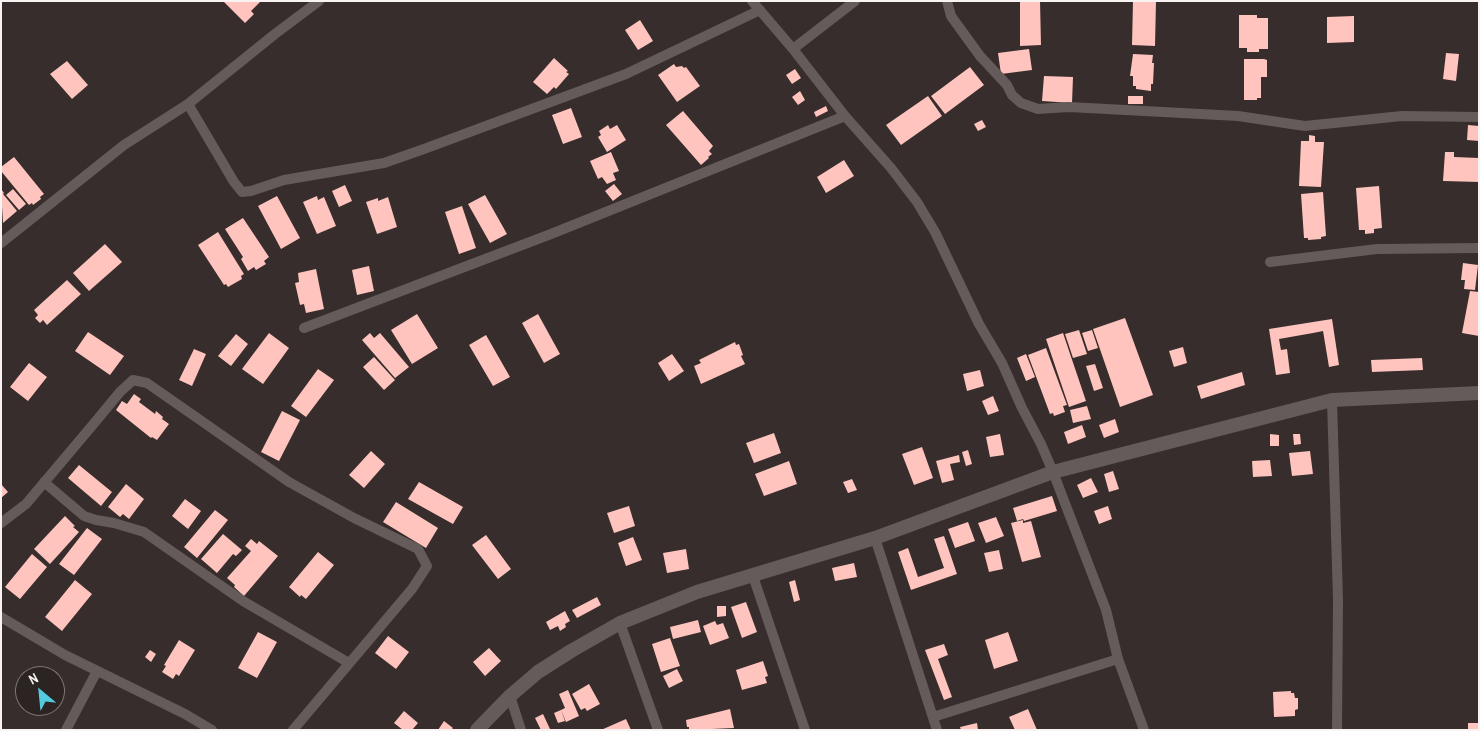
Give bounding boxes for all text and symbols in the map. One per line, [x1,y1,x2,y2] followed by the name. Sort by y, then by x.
[15,666,65,716] north arrow
[26,669,41,689] text: N

